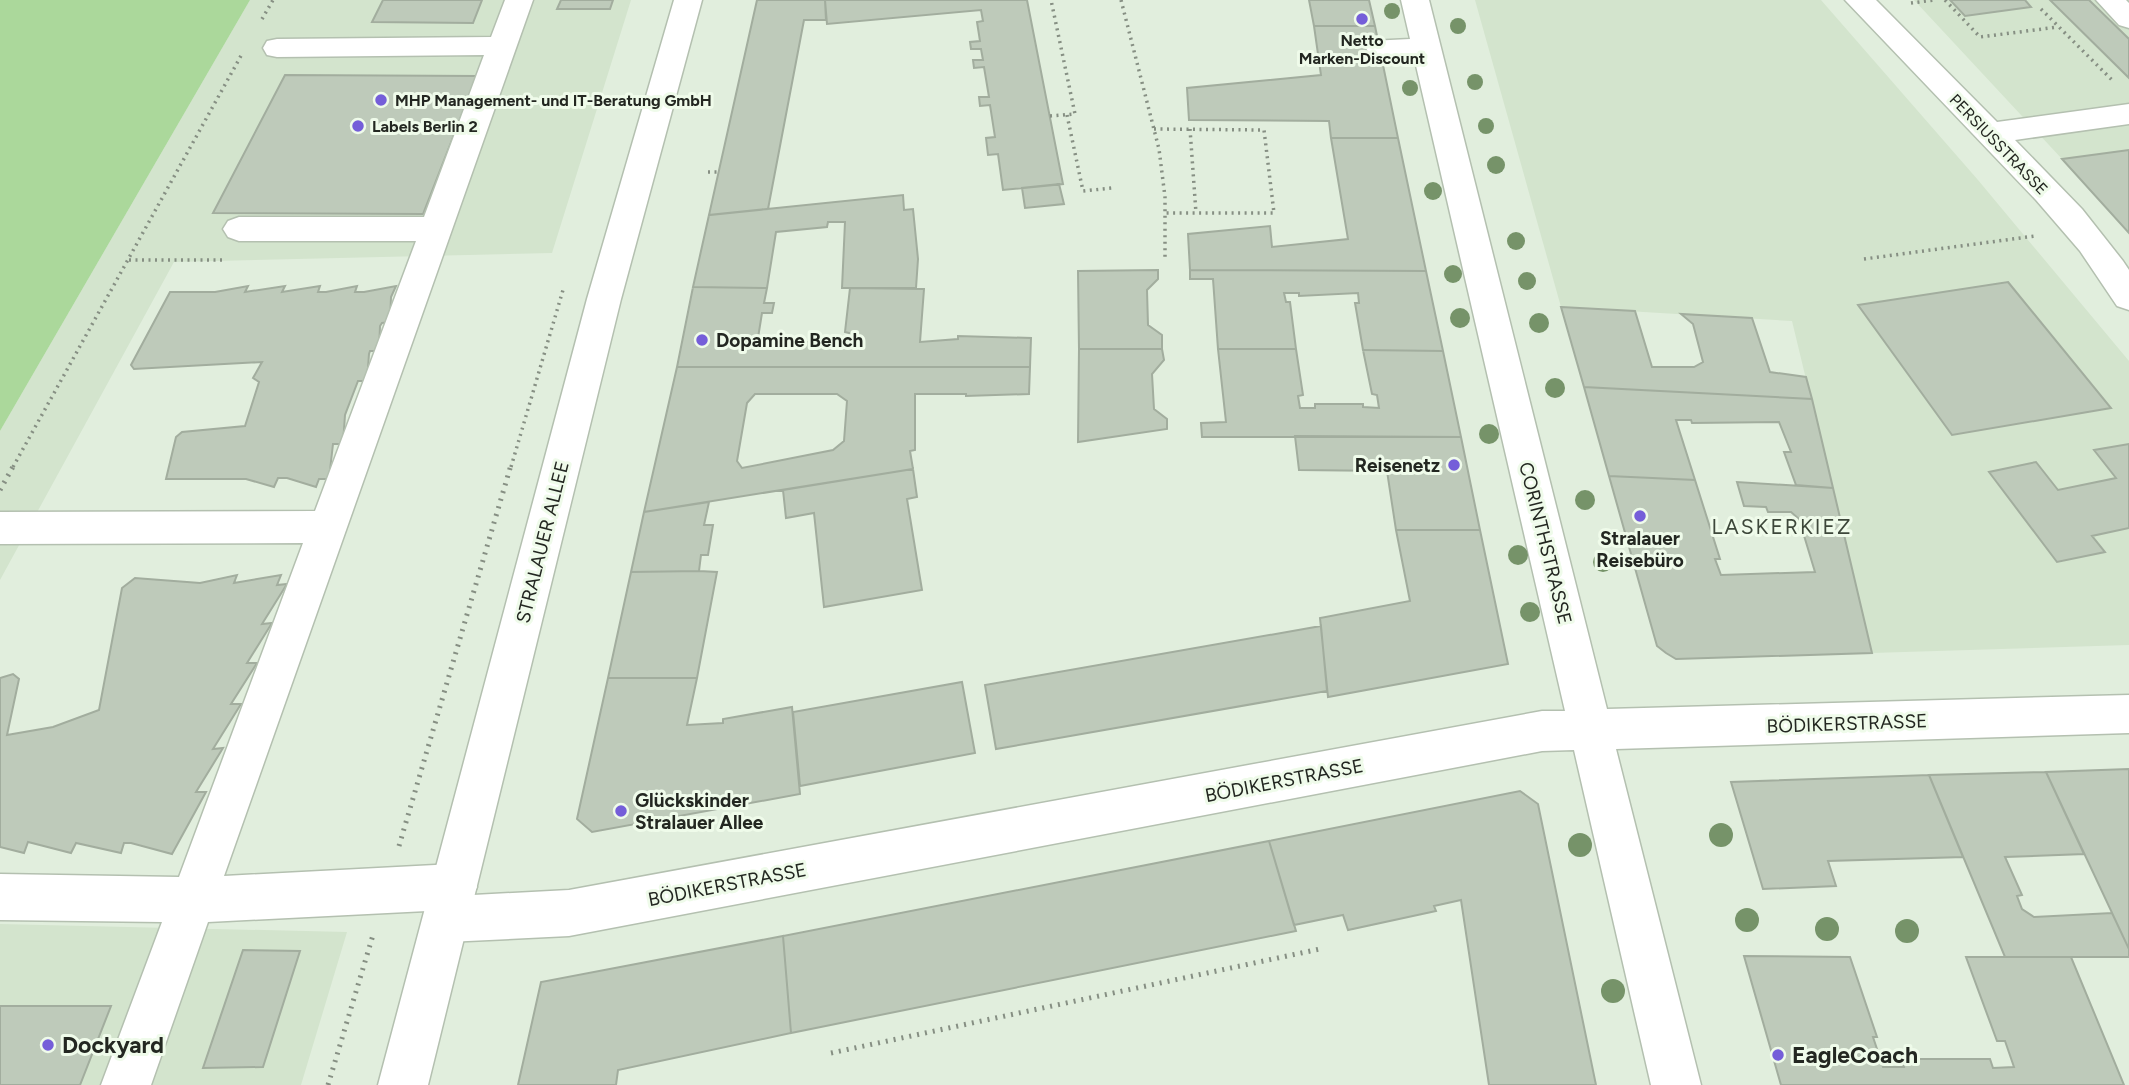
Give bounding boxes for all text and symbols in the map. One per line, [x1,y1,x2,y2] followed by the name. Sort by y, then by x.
[1354,11,1370,27] marker: Netto Marken-Discount
[1299,31,1425,68] place label: Netto Marken-Discount
[1946,90,2052,199] street label: PERSIUSSTRASSE
[395,91,712,110] place label: MHP Management- und IT-Beratung GmbH
[373,92,389,108] marker: MHP Management- und IT-Beratung GmbH
[372,117,478,136] place label: Labels Berlin 2
[350,118,366,134] marker: Labels Berlin 2
[716,329,863,352] place label: Dopamine Bench
[694,332,710,348] marker: Dopamine Bench
[1355,454,1440,477] place label: Reisenetz
[1446,457,1462,473] marker: Reisenetz
[511,459,574,625] street label: STRALAUER ALLEE
[1514,460,1577,627] street label: CORINTHSTRASSE
[1632,508,1648,524] marker: Stralauer Reisebüro
[1712,514,1852,539] district label: LASKERKIEZ
[1596,527,1684,572] place label: Stralauer Reisebüro
[1766,709,1928,738] street label: BÖDIKERSTRASSE
[1203,754,1365,807] street label: BÖDIKERSTRASSE
[635,789,764,834] place label: Glückskinder Stralauer Allee
[613,803,629,819] marker: Glückskinder Stralauer Allee
[646,858,808,911] street label: BÖDIKERSTRASSE
[62,1031,164,1059] place label: Dockyard
[40,1037,56,1053] marker: Dockyard
[1792,1041,1918,1069] place label: EagleCoach
[1770,1047,1786,1063] marker: EagleCoach

